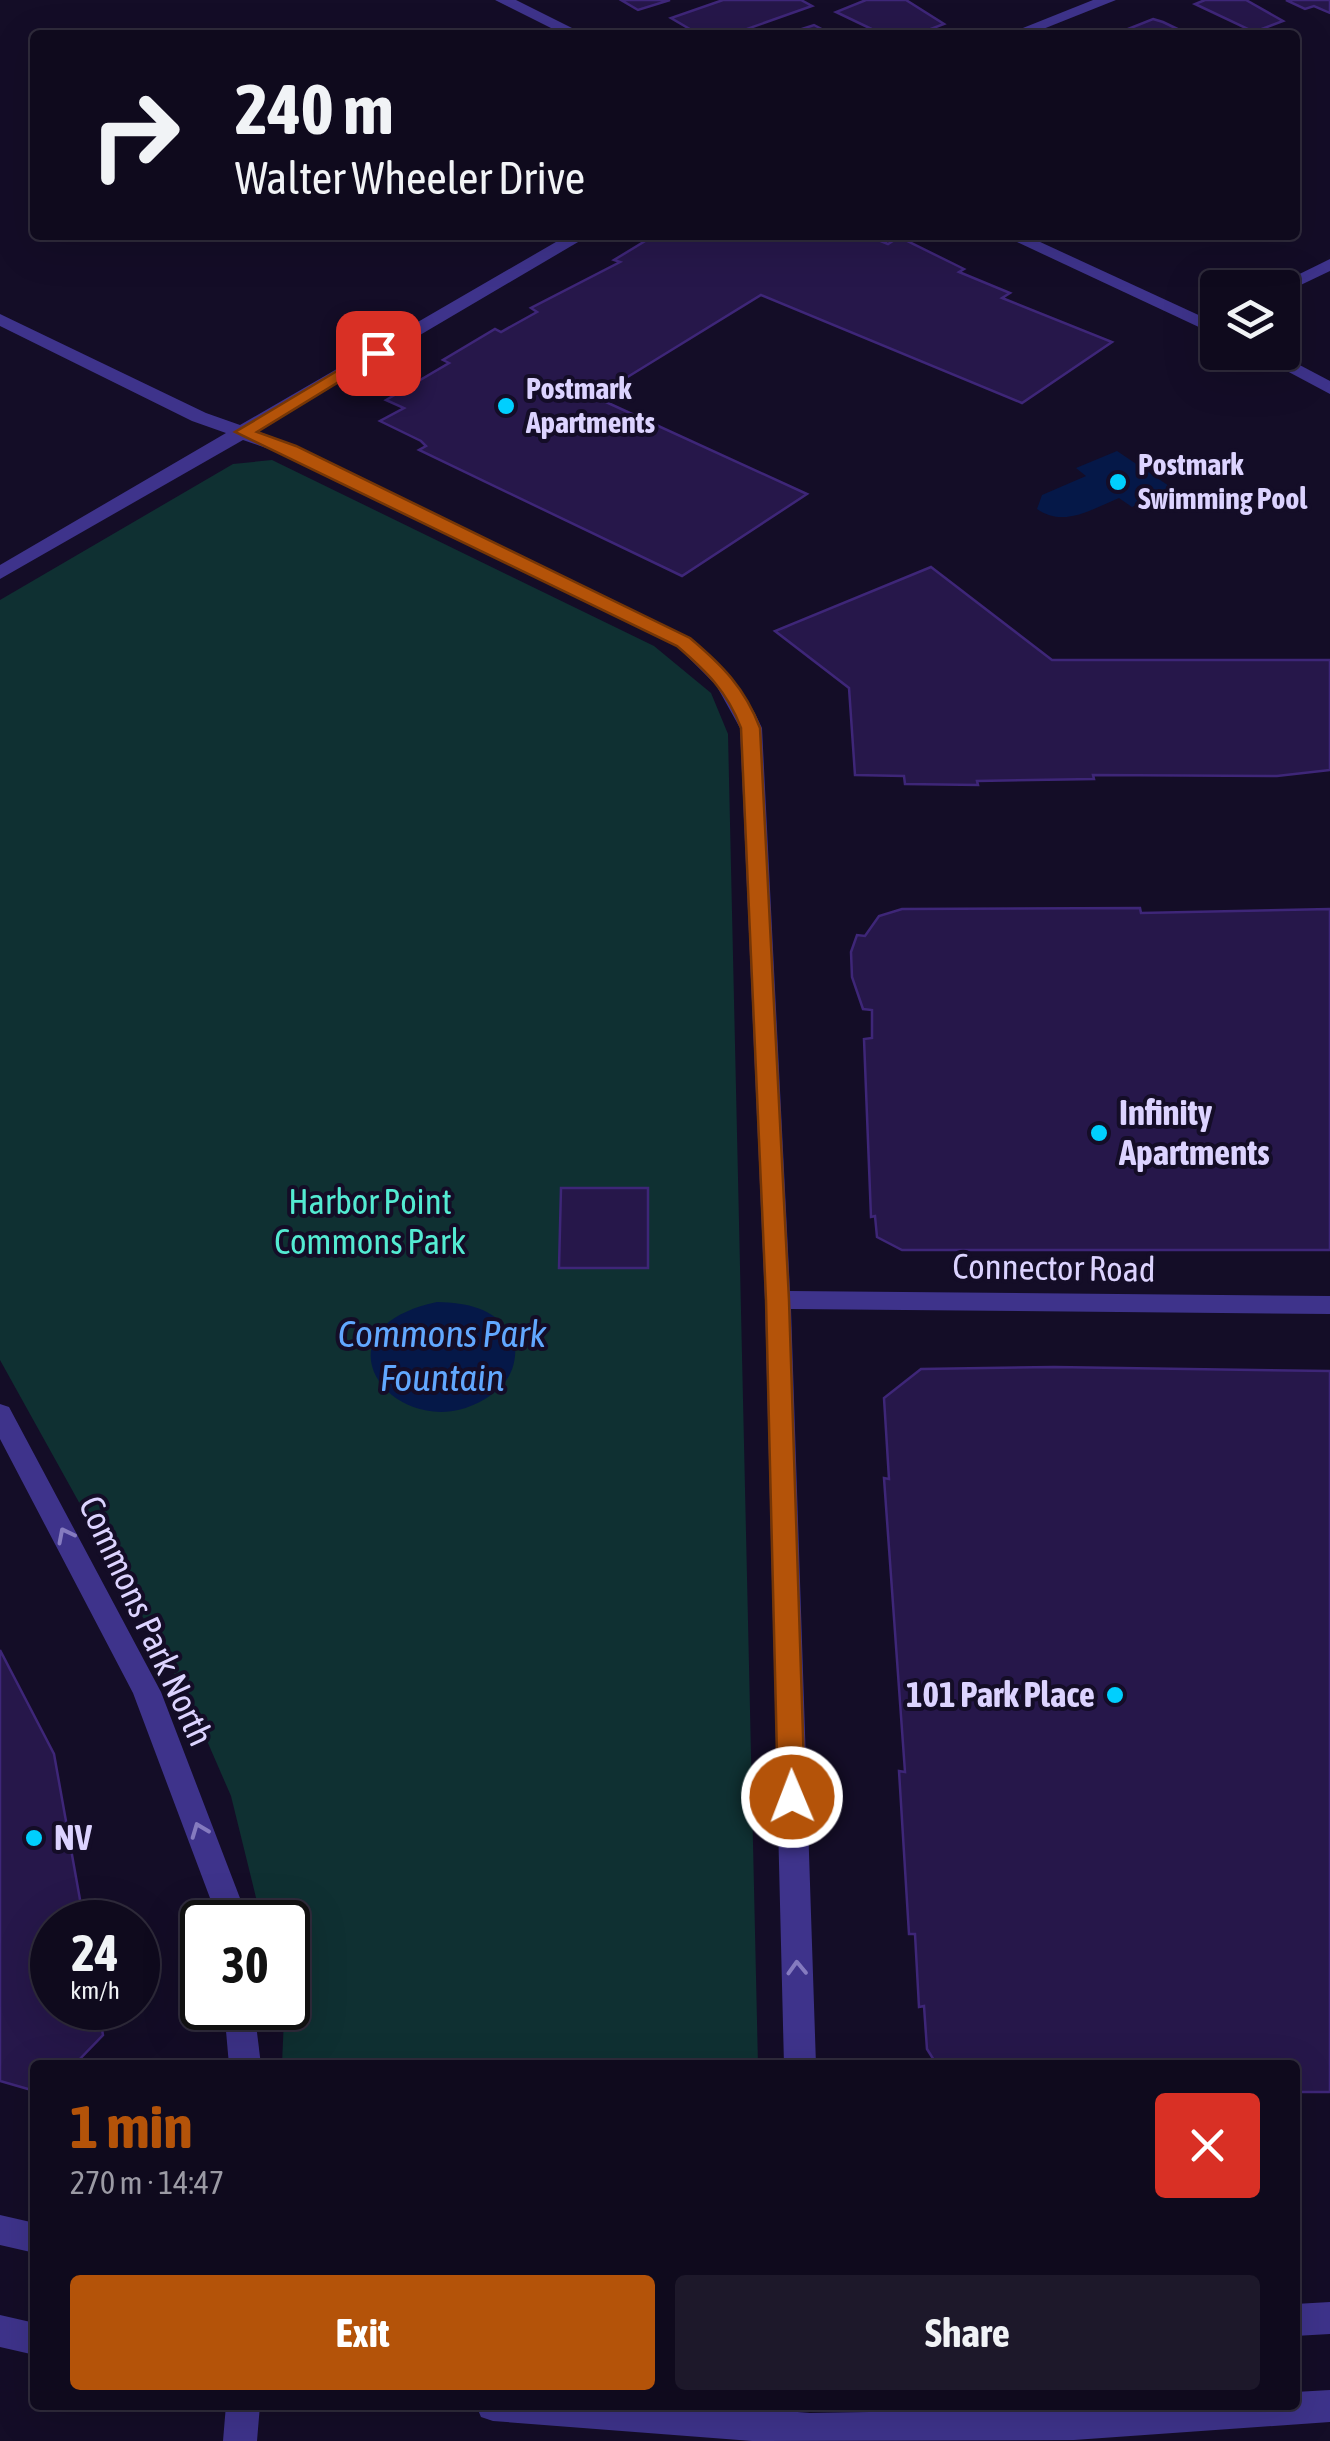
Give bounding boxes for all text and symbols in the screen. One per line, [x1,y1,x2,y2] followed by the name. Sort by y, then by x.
[235,69,394,149] text: 240 m
[70,70,200,200] icon: right
[235,152,585,204] text: Walter Wheeler Drive
[1200,270,1300,370] map controls
[1200,270,1300,370] button: layers
[336,311,421,396] pin
[351,326,406,381] icon: arrive
[525,371,655,439] place label: Postmark Apartments
[495,395,517,417] marker: Postmark Apartments
[1138,447,1308,515] place label: Postmark Swimming Pool
[1107,471,1129,493] marker: Postmark Swimming Pool
[1118,1092,1270,1172] place label: Infinity Apartments
[1088,1122,1110,1144] marker: Infinity Apartments
[274,1181,466,1261] park label: Harbor Point Commons Park
[952,1245,1156,1289] street label: Connector Road
[338,1312,547,1399] water label: Commons Park Fountain
[72,1490,222,1752] street label: Commons Park North
[58,1527,77,1545] one-way arrow
[906,1674,1095,1714] place label: 101 Park Place
[1104,1684,1126,1706] marker: 101 Park Place
[740,1745,844,1849] position arrow
[54,1817,93,1857] place label: NV
[190,1823,211,1840] one-way arrow
[23,1827,45,1849] marker: NV
[180,1900,310,2030] speed limit sign: 30
[71,1924,118,1982] text: 24
[786,1959,807,1975] one-way arrow
[70,1976,120,2004] text: km/h
[70,2092,193,2161] text: 1 min
[1155,2093,1260,2198] button: close
[70,2164,224,2201] text: 270 m · 14:47
[70,2275,655,2390] button: Exit
[675,2275,1260,2390] button: Share

